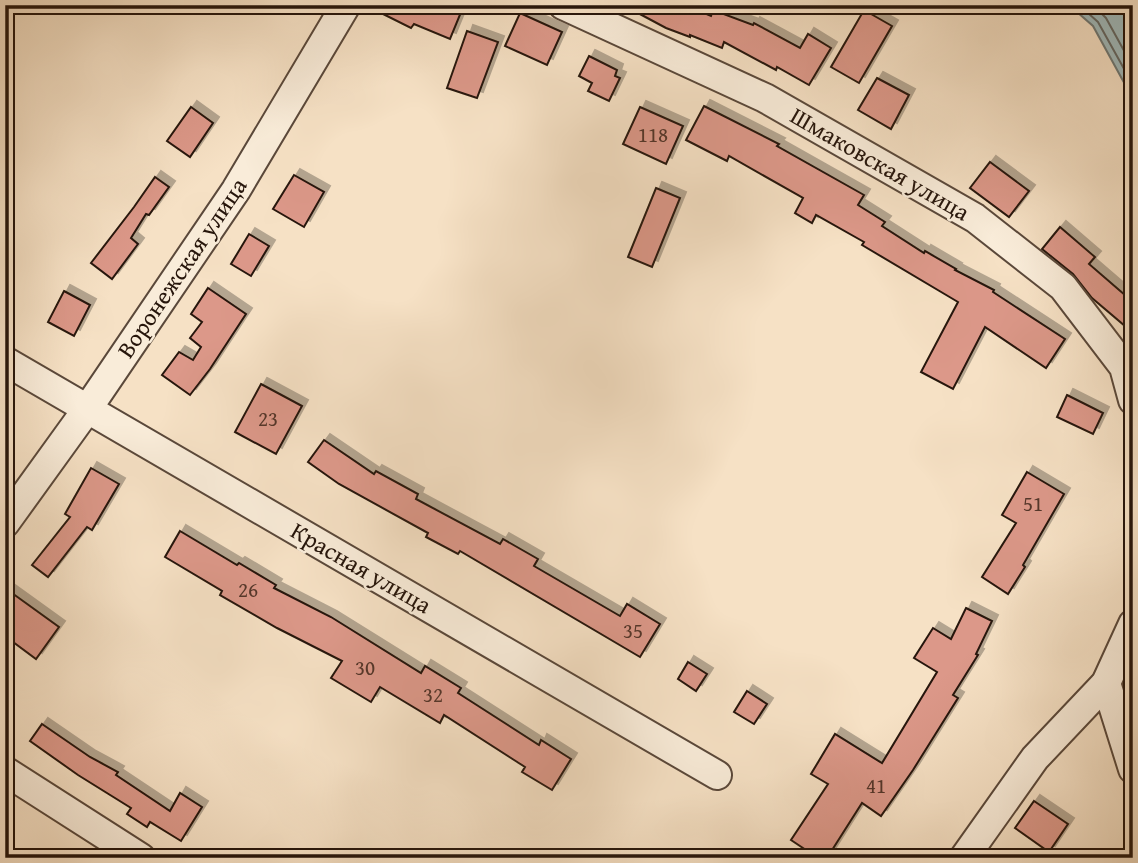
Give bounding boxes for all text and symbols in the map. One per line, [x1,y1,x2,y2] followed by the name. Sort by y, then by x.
[784,98,977,230] street label: Шмаковская улица
[638,119,668,150] house number: 118
[108,170,255,365] street label: Воронежская улица
[258,403,278,434] house number: 23
[1023,488,1043,519] house number: 51
[284,513,439,622] street label: Красная улица
[238,574,258,605] house number: 26
[623,615,643,646] house number: 35
[355,652,375,683] house number: 30
[423,679,443,710] house number: 32
[866,770,886,801] house number: 41

